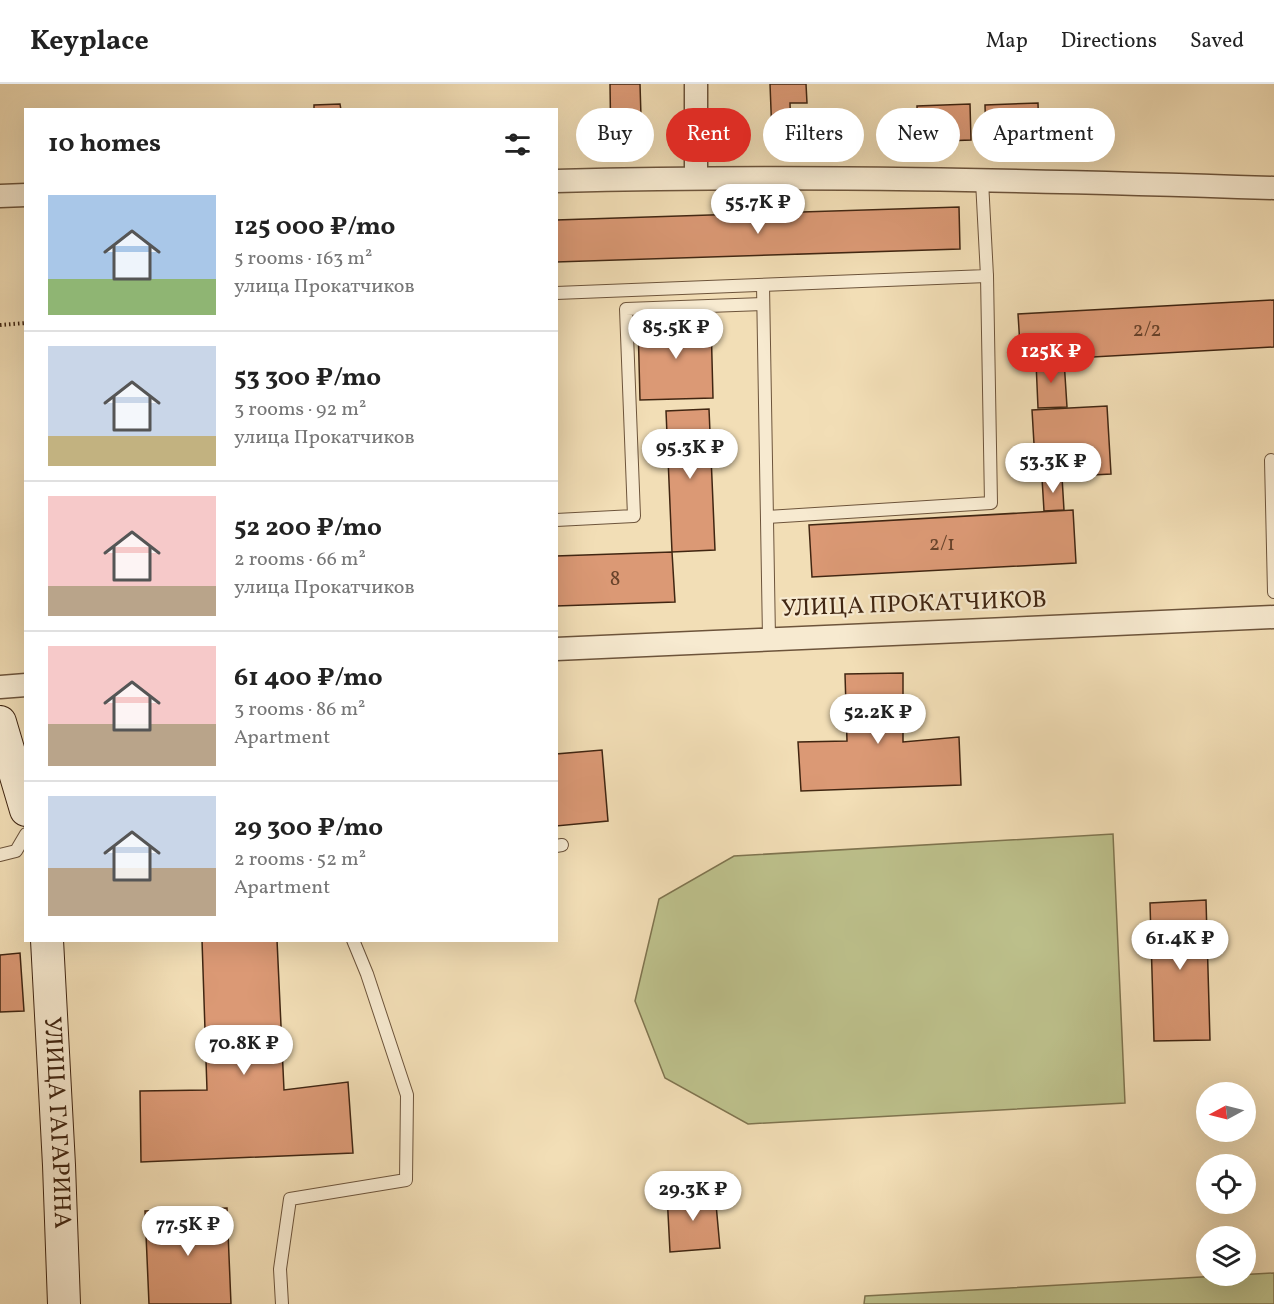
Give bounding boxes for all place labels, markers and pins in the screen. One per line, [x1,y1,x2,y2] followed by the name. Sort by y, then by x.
[703,184,813,235] pin: 55.7K ₽
[621,309,731,360] pin: 85.5K ₽
[1002,333,1100,384] pin: 125K ₽
[635,429,745,480] pin: 95.3K ₽
[998,443,1108,494] pin: 53.3K ₽
[823,694,933,745] pin: 52.2K ₽
[1125,920,1235,971] pin: 61.4K ₽
[189,1025,299,1076] pin: 70.8K ₽
[638,1171,748,1222] pin: 29.3K ₽
[133,1206,243,1257] pin: 77.5K ₽

